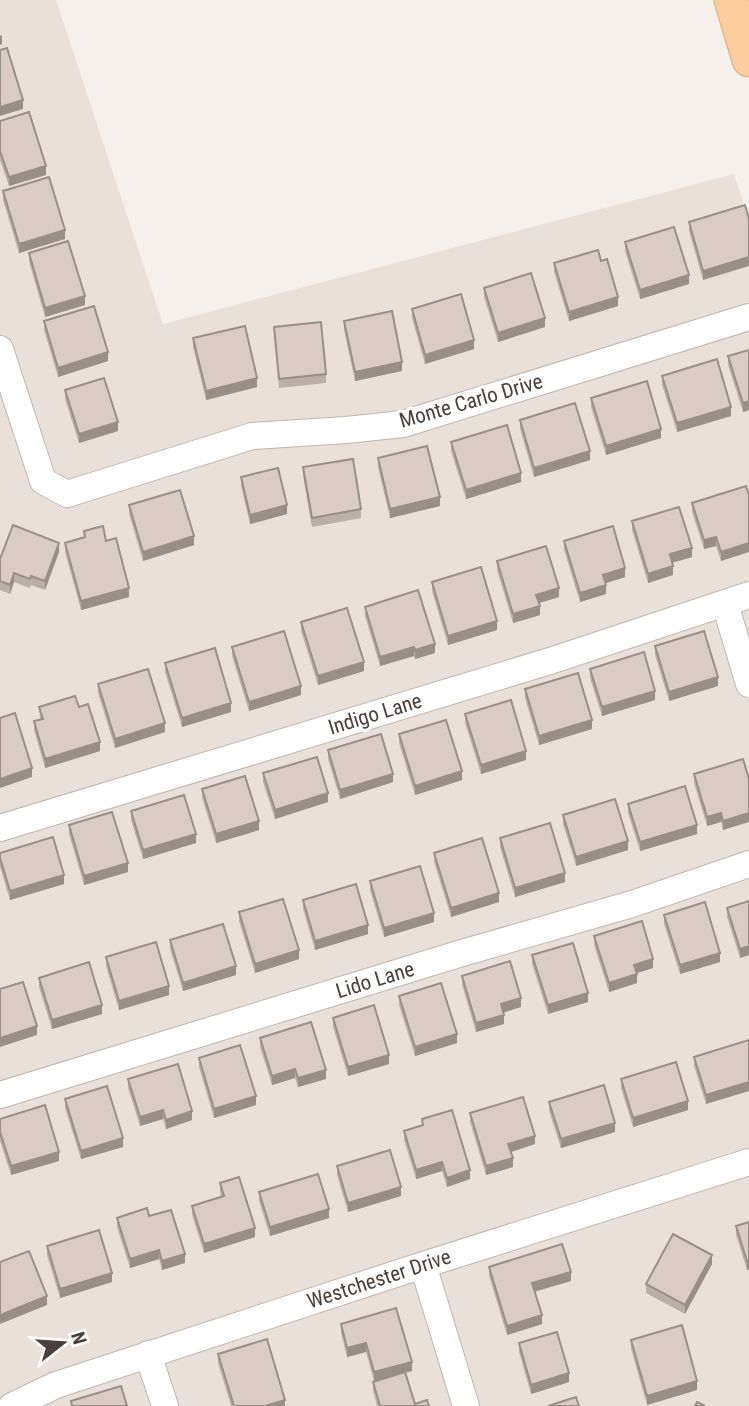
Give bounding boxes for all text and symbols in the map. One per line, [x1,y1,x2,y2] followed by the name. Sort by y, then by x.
[397,369,546,433] street label: Monte Carlo Drive
[325,688,425,740] street label: Indigo Lane
[333,957,417,1003] street label: Lido Lane
[304,1244,454,1314] street label: Westchester Drive
[28,1308,98,1378] north arrow
[66,1329,91,1347] text: N

